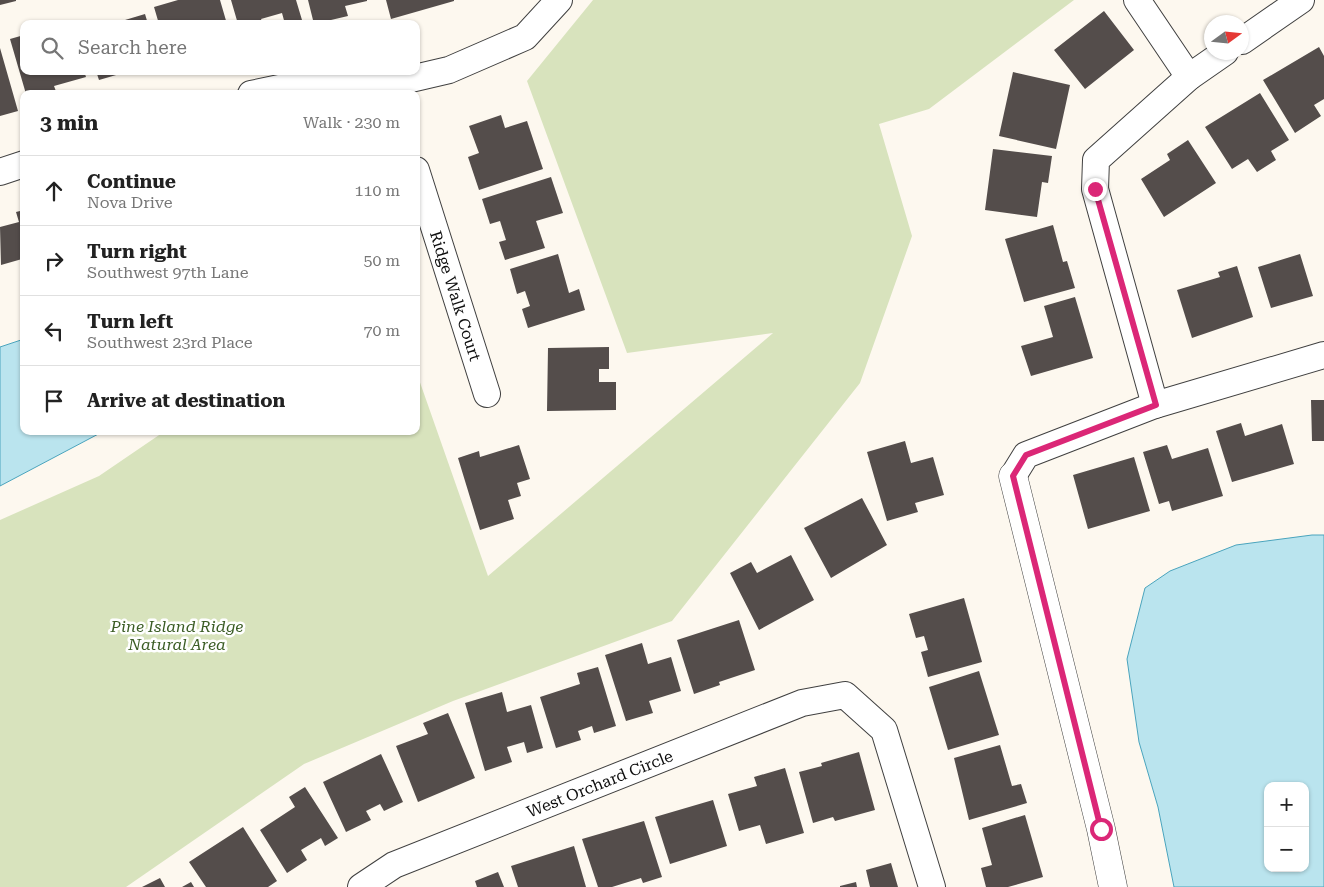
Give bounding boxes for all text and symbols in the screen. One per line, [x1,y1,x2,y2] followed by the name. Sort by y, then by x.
[1204,15,1249,60] north arrow
[20,20,420,75] search box
[38,34,66,62] icon: search
[78,36,187,59] text: Search here
[40,111,98,135] text: 3 min
[303,113,400,132] text: Walk · 230 m
[87,170,176,193] text: Continue
[40,177,68,205] icon: ahead
[1084,178,1107,201] route end
[354,181,400,200] text: 110 m
[87,193,173,212] text: Nova Drive
[426,228,485,363] street label: Ridge Walk Court
[87,240,187,263] text: Turn right
[40,247,68,275] icon: right
[363,251,400,270] text: 50 m
[87,263,249,282] text: Southwest 97th Lane
[87,310,173,333] text: Turn left
[40,317,68,345] icon: left
[363,321,400,340] text: 70 m
[87,333,252,352] text: Southwest 23rd Place
[40,387,68,415] icon: arrive
[87,389,285,412] text: Arrive at destination
[110,617,243,654] park label: Pine Island Ridge Natural Area
[524,746,676,821] street label: West Orchard Circle
[1264,782,1309,872] map controls
[1264,782,1309,827] button: +
[1090,818,1113,841] route start
[1264,827,1309,872] button: −

